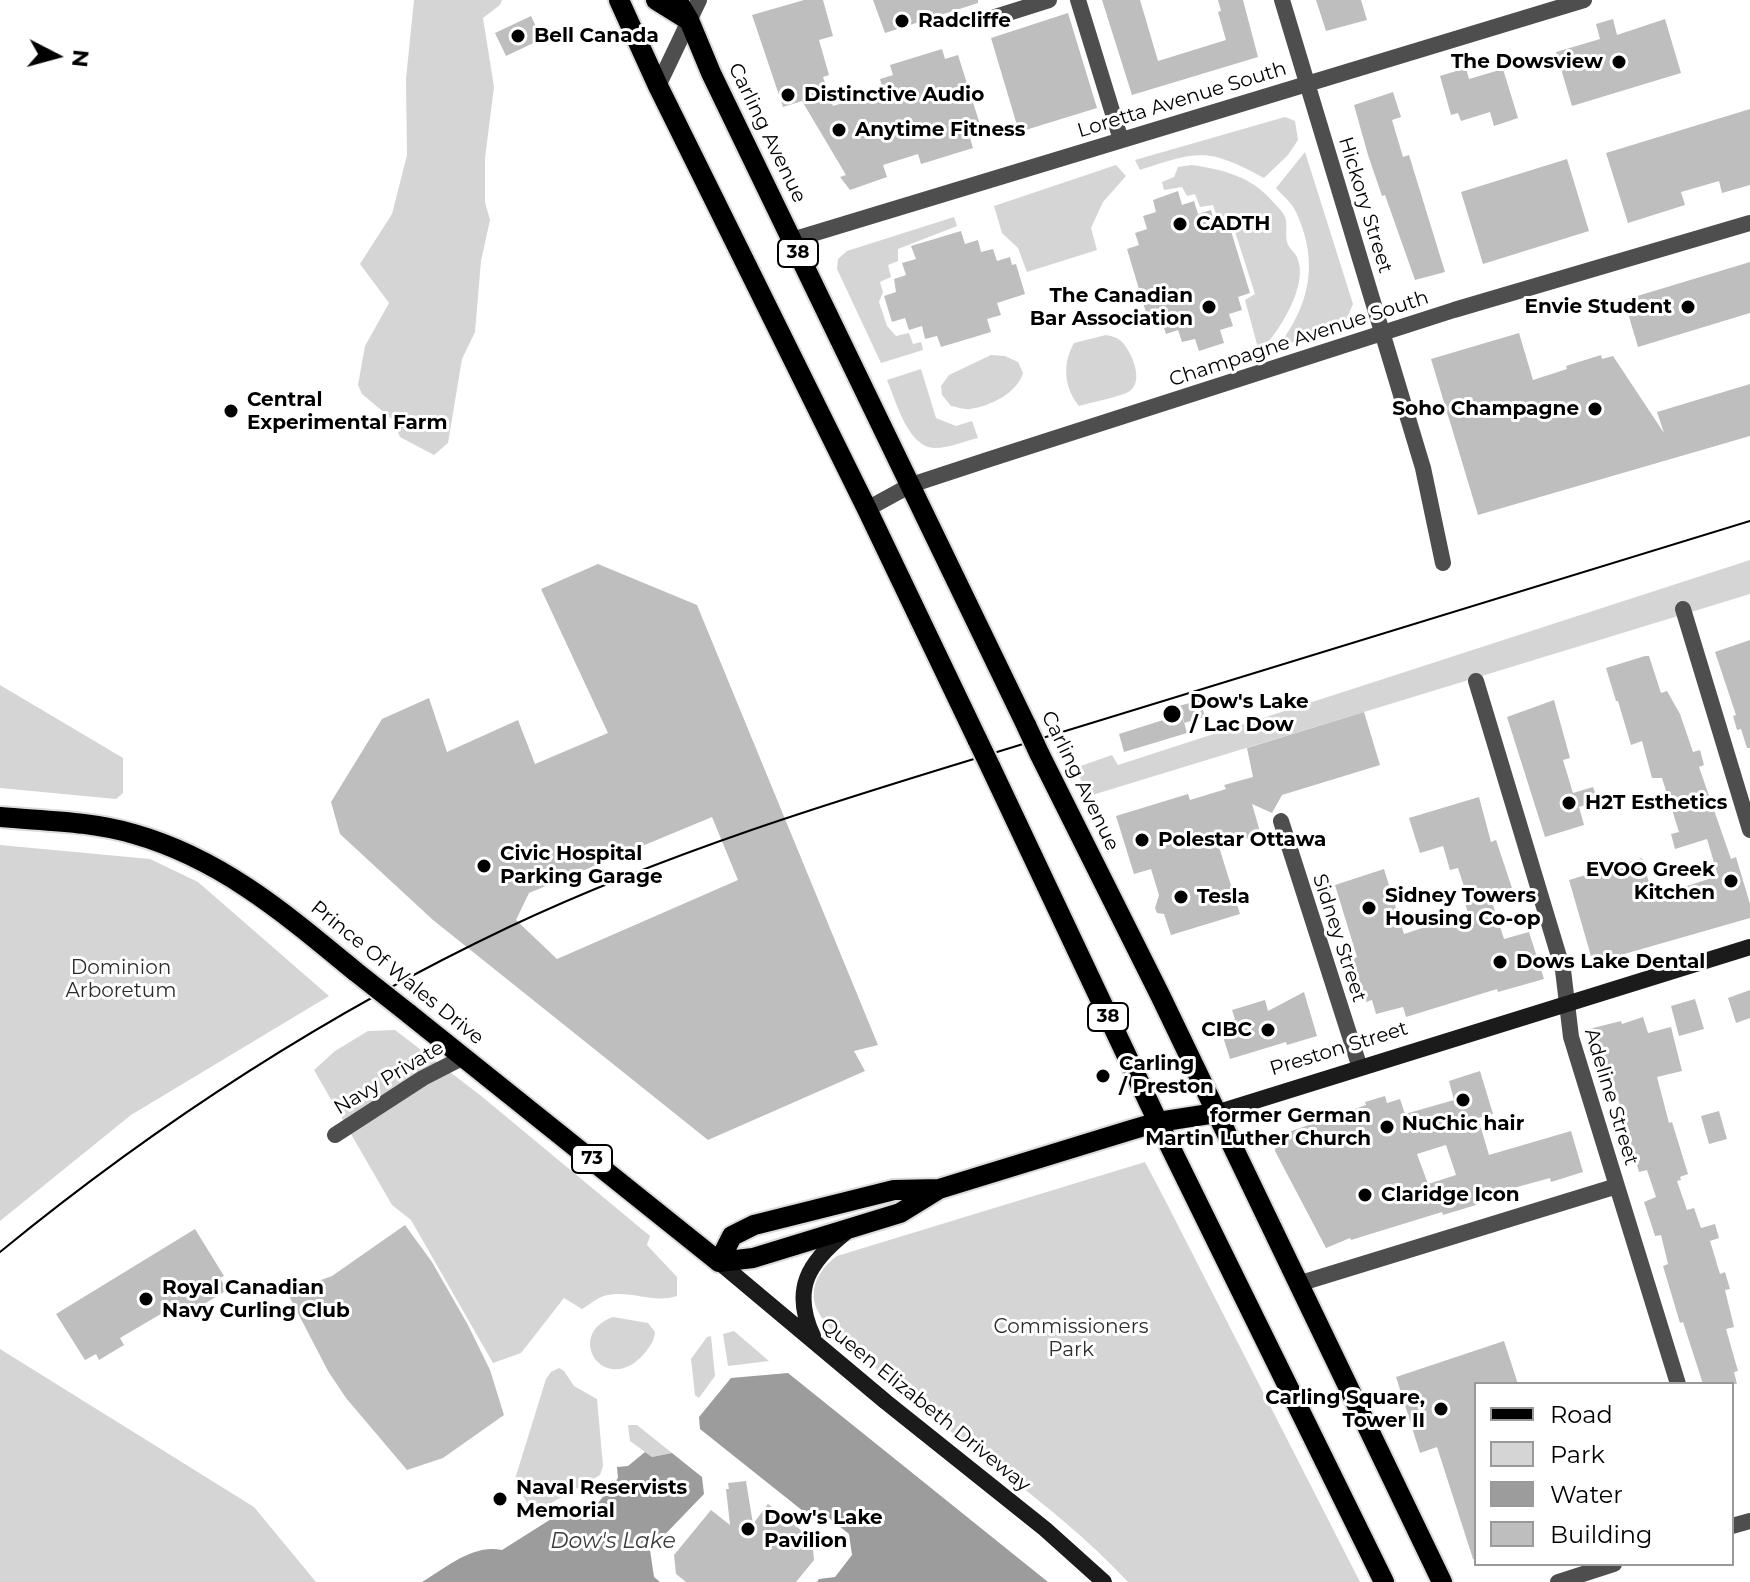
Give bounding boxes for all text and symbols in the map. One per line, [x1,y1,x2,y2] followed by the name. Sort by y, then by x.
[918,9,1011,33] place label: Radcliffe
[893,12,911,30] marker: Radcliffe
[16,16,96,96] north arrow
[534,24,659,48] place label: Bell Canada
[509,27,527,45] marker: Bell Canada
[66,48,95,69] text: N
[1451,50,1603,74] place label: The Dowsview
[1610,53,1628,71] marker: The Dowsview
[1075,57,1289,143] street label: Loretta Avenue South
[723,59,811,207] street label: Carling Avenue
[804,83,984,107] place label: Distinctive Audio
[779,86,797,104] marker: Distinctive Audio
[855,118,1025,142] place label: Anytime Fitness
[830,121,848,139] marker: Anytime Fitness
[1333,134,1397,276] street label: Hickory Street
[1196,212,1270,236] place label: CADTH
[1171,215,1189,233] marker: CADTH
[778,239,818,267] road number: 38
[1030,284,1193,331] place label: The Canadian Bar Association
[1166,286,1432,392] street label: Champagne Avenue South
[1525,295,1672,319] place label: Envie Student
[1200,298,1218,316] marker: The Canadian Bar Association
[1679,298,1697,316] marker: Envie Student
[247,388,447,435] place label: Central Experimental Farm
[1392,397,1579,421] place label: Soho Champagne
[1586,400,1604,418] marker: Soho Champagne
[222,402,240,420] marker: Central Experimental Farm
[1190,690,1309,737] place label: Dow's Lake / Lac Dow
[1161,703,1183,725] marker: Dow's Lake / Lac Dow
[1036,707,1124,855] street label: Carling Avenue
[1585,791,1727,815] place label: H2T Esthetics
[1560,794,1578,812] marker: H2T Esthetics
[1158,828,1326,852] place label: Polestar Ottawa
[1133,831,1151,849] marker: Polestar Ottawa
[500,842,663,889] place label: Civic Hospital Parking Garage
[475,857,493,875] marker: Civic Hospital Parking Garage
[1586,858,1715,905] place label: EVOO Greek Kitchen
[1307,871,1371,1005] street label: Sidney Street
[1722,872,1740,890] marker: EVOO Greek Kitchen
[1385,884,1540,931] place label: Sidney Towers Housing Co-op
[1197,885,1250,909] place label: Tesla
[1172,888,1190,906] marker: Tesla
[306,896,488,1050] street label: Prince Of Wales Drive
[1360,899,1378,917] marker: Sidney Towers Housing Co-op
[1516,950,1705,974] place label: Dows Lake Dental
[1491,953,1509,971] marker: Dows Lake Dental
[66,956,176,1003] park label: Dominion Arboretum
[1088,1003,1128,1031] road number: 38
[1267,1017,1411,1081] street label: Preston Street
[1201,1018,1252,1042] place label: CIBC
[1259,1021,1277,1039] marker: CIBC
[1579,1026,1643,1168] street label: Adeline Street
[330,1036,448,1120] street label: Navy Private
[1119,1052,1214,1099] place label: Carling / Preston
[1094,1067,1112,1085] marker: Carling / Preston
[1454,1091,1472,1109] marker: NuChic hair
[1145,1104,1371,1151] place label: former German Martin Luther Church
[1402,1112,1524,1136] place label: NuChic hair
[1378,1118,1396,1136] marker: former German Martin Luther Church
[572,1145,612,1173] road number: 73
[1381,1183,1520,1207] place label: Claridge Icon
[1356,1186,1374,1204] marker: Claridge Icon
[162,1276,350,1323] place label: Royal Canadian Navy Curling Club
[137,1290,155,1308] marker: Royal Canadian Navy Curling Club
[815,1313,1035,1497] street label: Queen Elizabeth Driveway
[994,1315,1148,1362] park label: Commissioners Park
[1474,1382,1734,1566] legend
[1265,1386,1425,1433] place label: Carling Square, Tower II
[1432,1400,1450,1418] marker: Carling Square, Tower II
[1550,1400,1613,1429] text: Road
[1550,1440,1605,1469] text: Park
[516,1476,687,1523] place label: Naval Reservists Memorial
[1550,1480,1623,1509] text: Water
[491,1490,509,1508] marker: Naval Reservists Memorial
[764,1506,883,1553] place label: Dow's Lake Pavilion
[739,1520,757,1538] marker: Dow's Lake Pavilion
[1550,1520,1653,1549] text: Building
[550,1529,676,1555] water label: Dow's Lake

